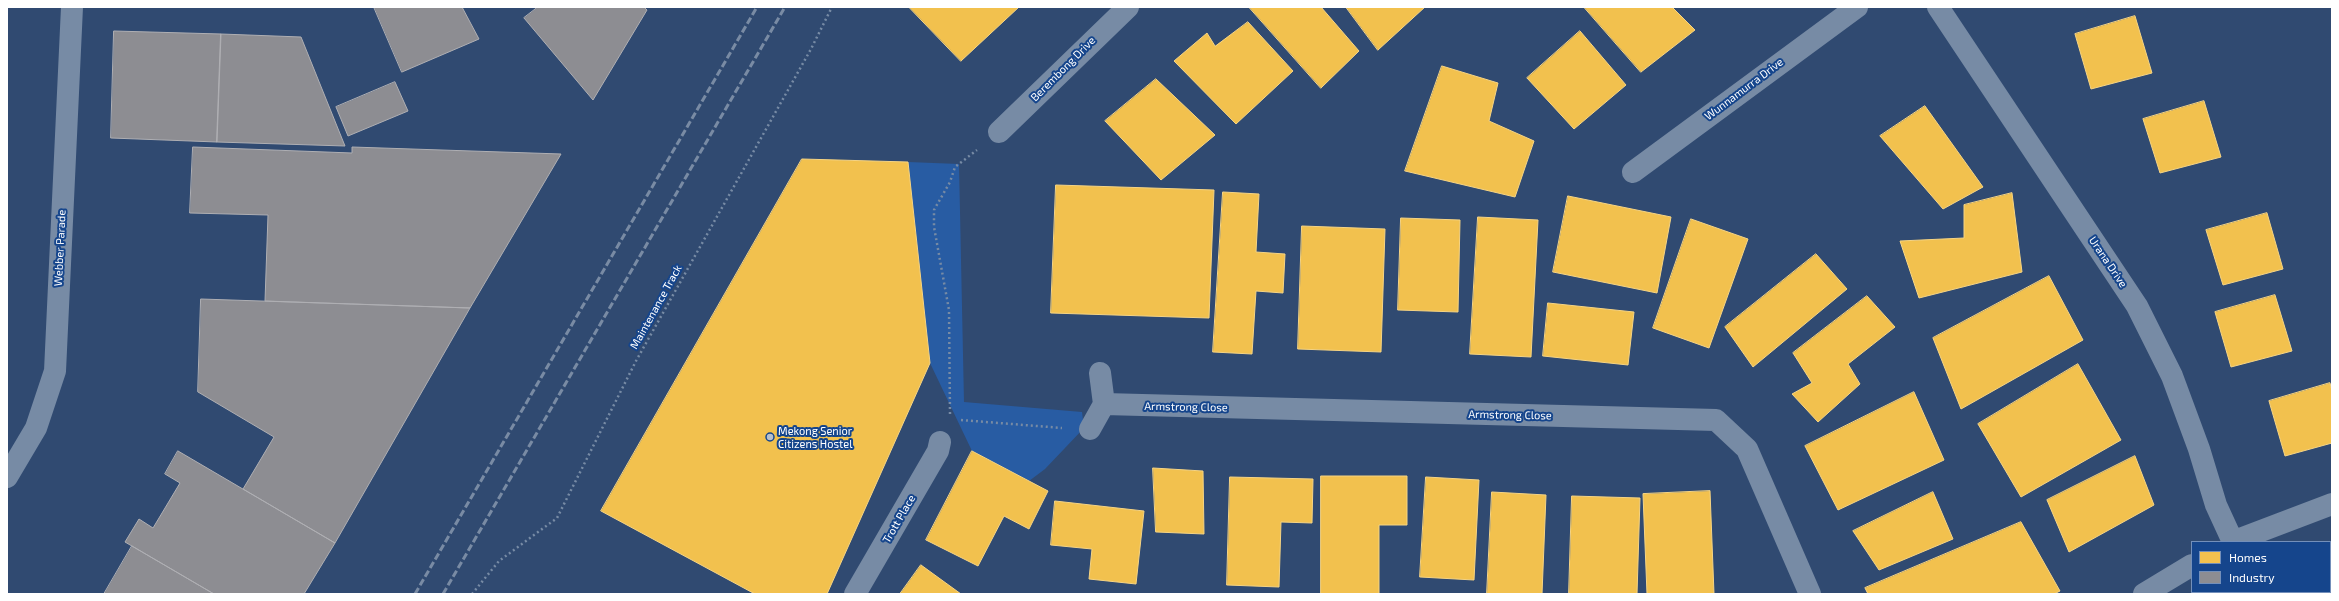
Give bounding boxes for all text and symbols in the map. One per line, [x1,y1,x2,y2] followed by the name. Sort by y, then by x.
[1028,34,1098,104] street label: Berembong Drive
[1702,55,1786,123] street label: Wunnamurra Drive
[51,209,69,287] street label: Webber Parade
[2086,234,2130,290] street label: Urana Drive
[627,263,685,351] street label: Maintenance Track
[1144,400,1228,414] street label: Armstrong Close
[1468,408,1552,422] street label: Armstrong Close
[778,424,852,450] place label: Mekong Senior Citizens Hostel
[765,432,775,442] marker: Mekong Senior Citizens Hostel
[880,492,918,546] street label: Trott Place
[2191,541,2331,593] legend
[2229,550,2267,564] text: Homes
[2229,570,2275,584] text: Industry

